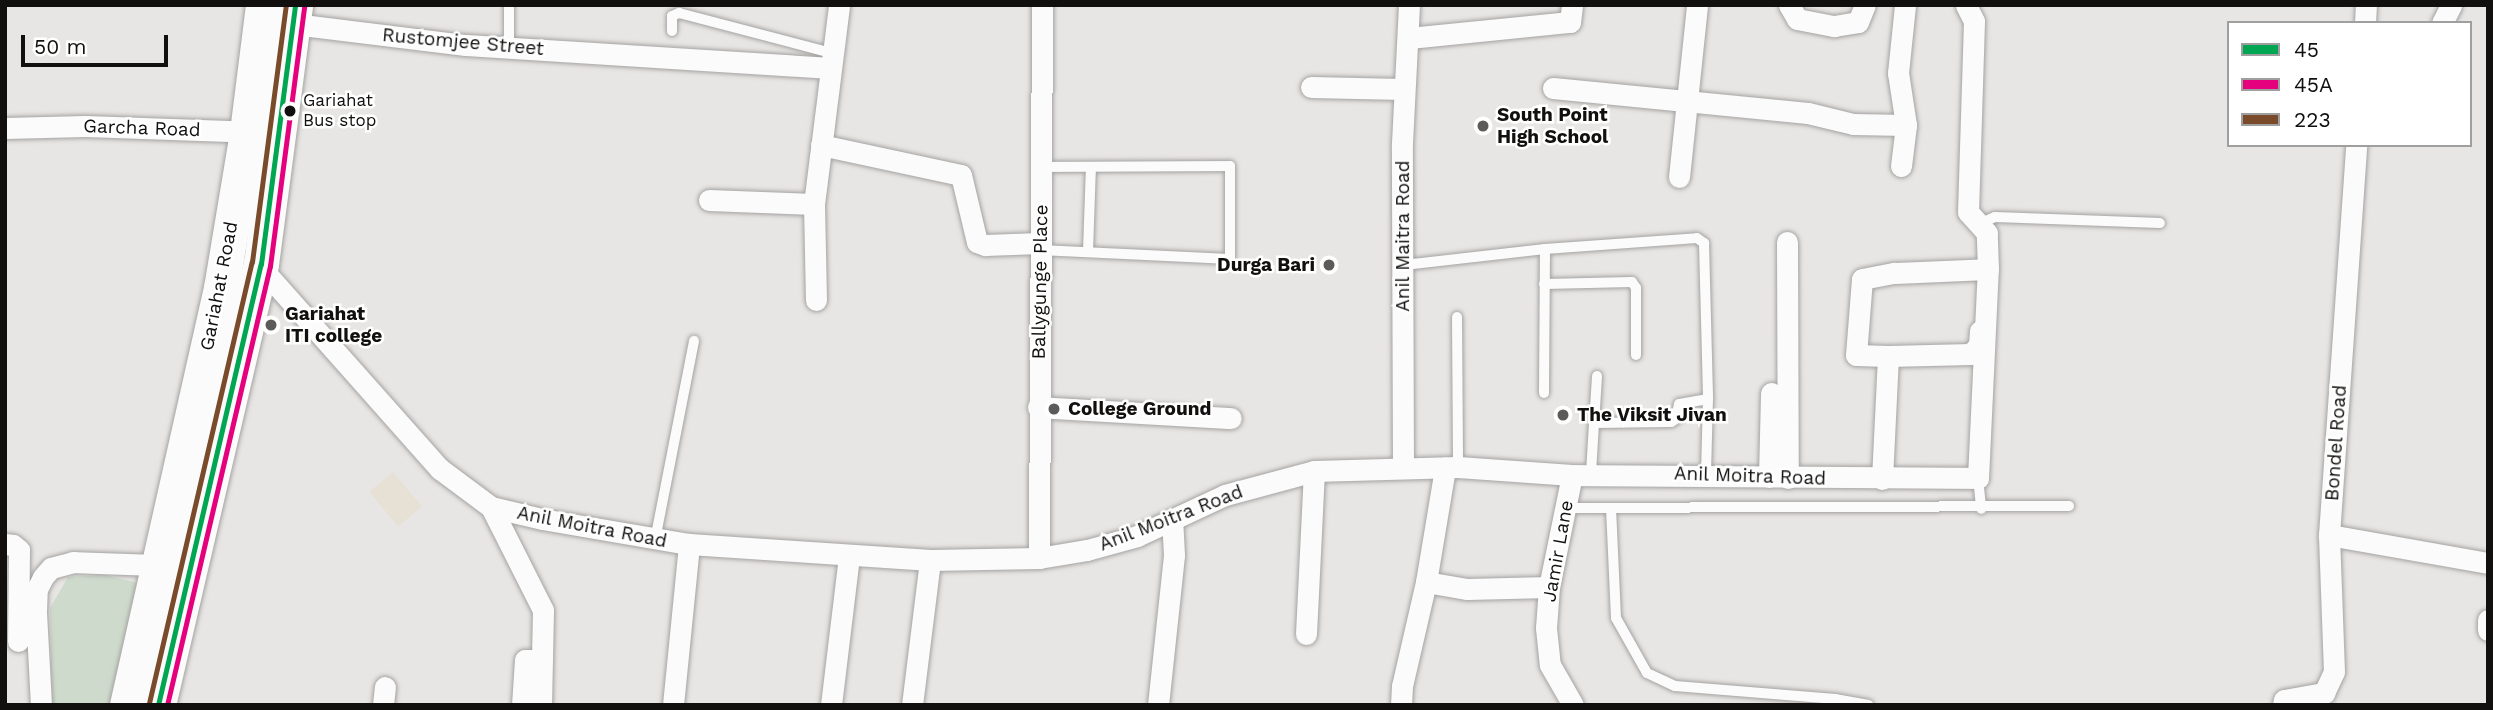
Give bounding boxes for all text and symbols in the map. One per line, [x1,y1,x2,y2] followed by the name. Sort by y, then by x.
[24,21,172,65] scale bar
[2227,21,2472,147] legend
[381,24,545,60] street label: Rustomjee Street
[34,34,86,59] text: 50 m
[2294,37,2319,62] text: 45
[2294,72,2333,97] text: 45A
[303,91,376,131] place label: Gariahat Bus stop
[283,104,297,118] marker: Gariahat Bus stop
[1497,104,1608,148] place label: South Point High School
[2294,107,2331,132] text: 223
[83,115,201,141] street label: Garcha Road
[1475,118,1491,134] marker: South Point High School
[1392,160,1414,312] street label: Anil Maitra Road
[1027,204,1053,360] street label: Ballygunge Place
[195,220,243,352] street label: Gariahat Road
[1217,254,1315,276] place label: Durga Bari
[1321,257,1337,273] marker: Durga Bari
[285,303,382,347] place label: Gariahat ITI college
[263,317,279,333] marker: Gariahat ITI college
[2321,384,2351,502] street label: Bondel Road
[1068,398,1211,420] place label: College Ground
[1046,401,1062,417] marker: College Ground
[1577,404,1728,426] place label: The Viksit Jivan
[1555,407,1571,423] marker: The Viksit Jivan
[1673,462,1827,490] street label: Anil Moitra Road
[1095,480,1247,556] street label: Anil Moitra Road
[1538,498,1578,604] street label: Jamir Lane
[515,501,669,553] street label: Anil Moitra Road

